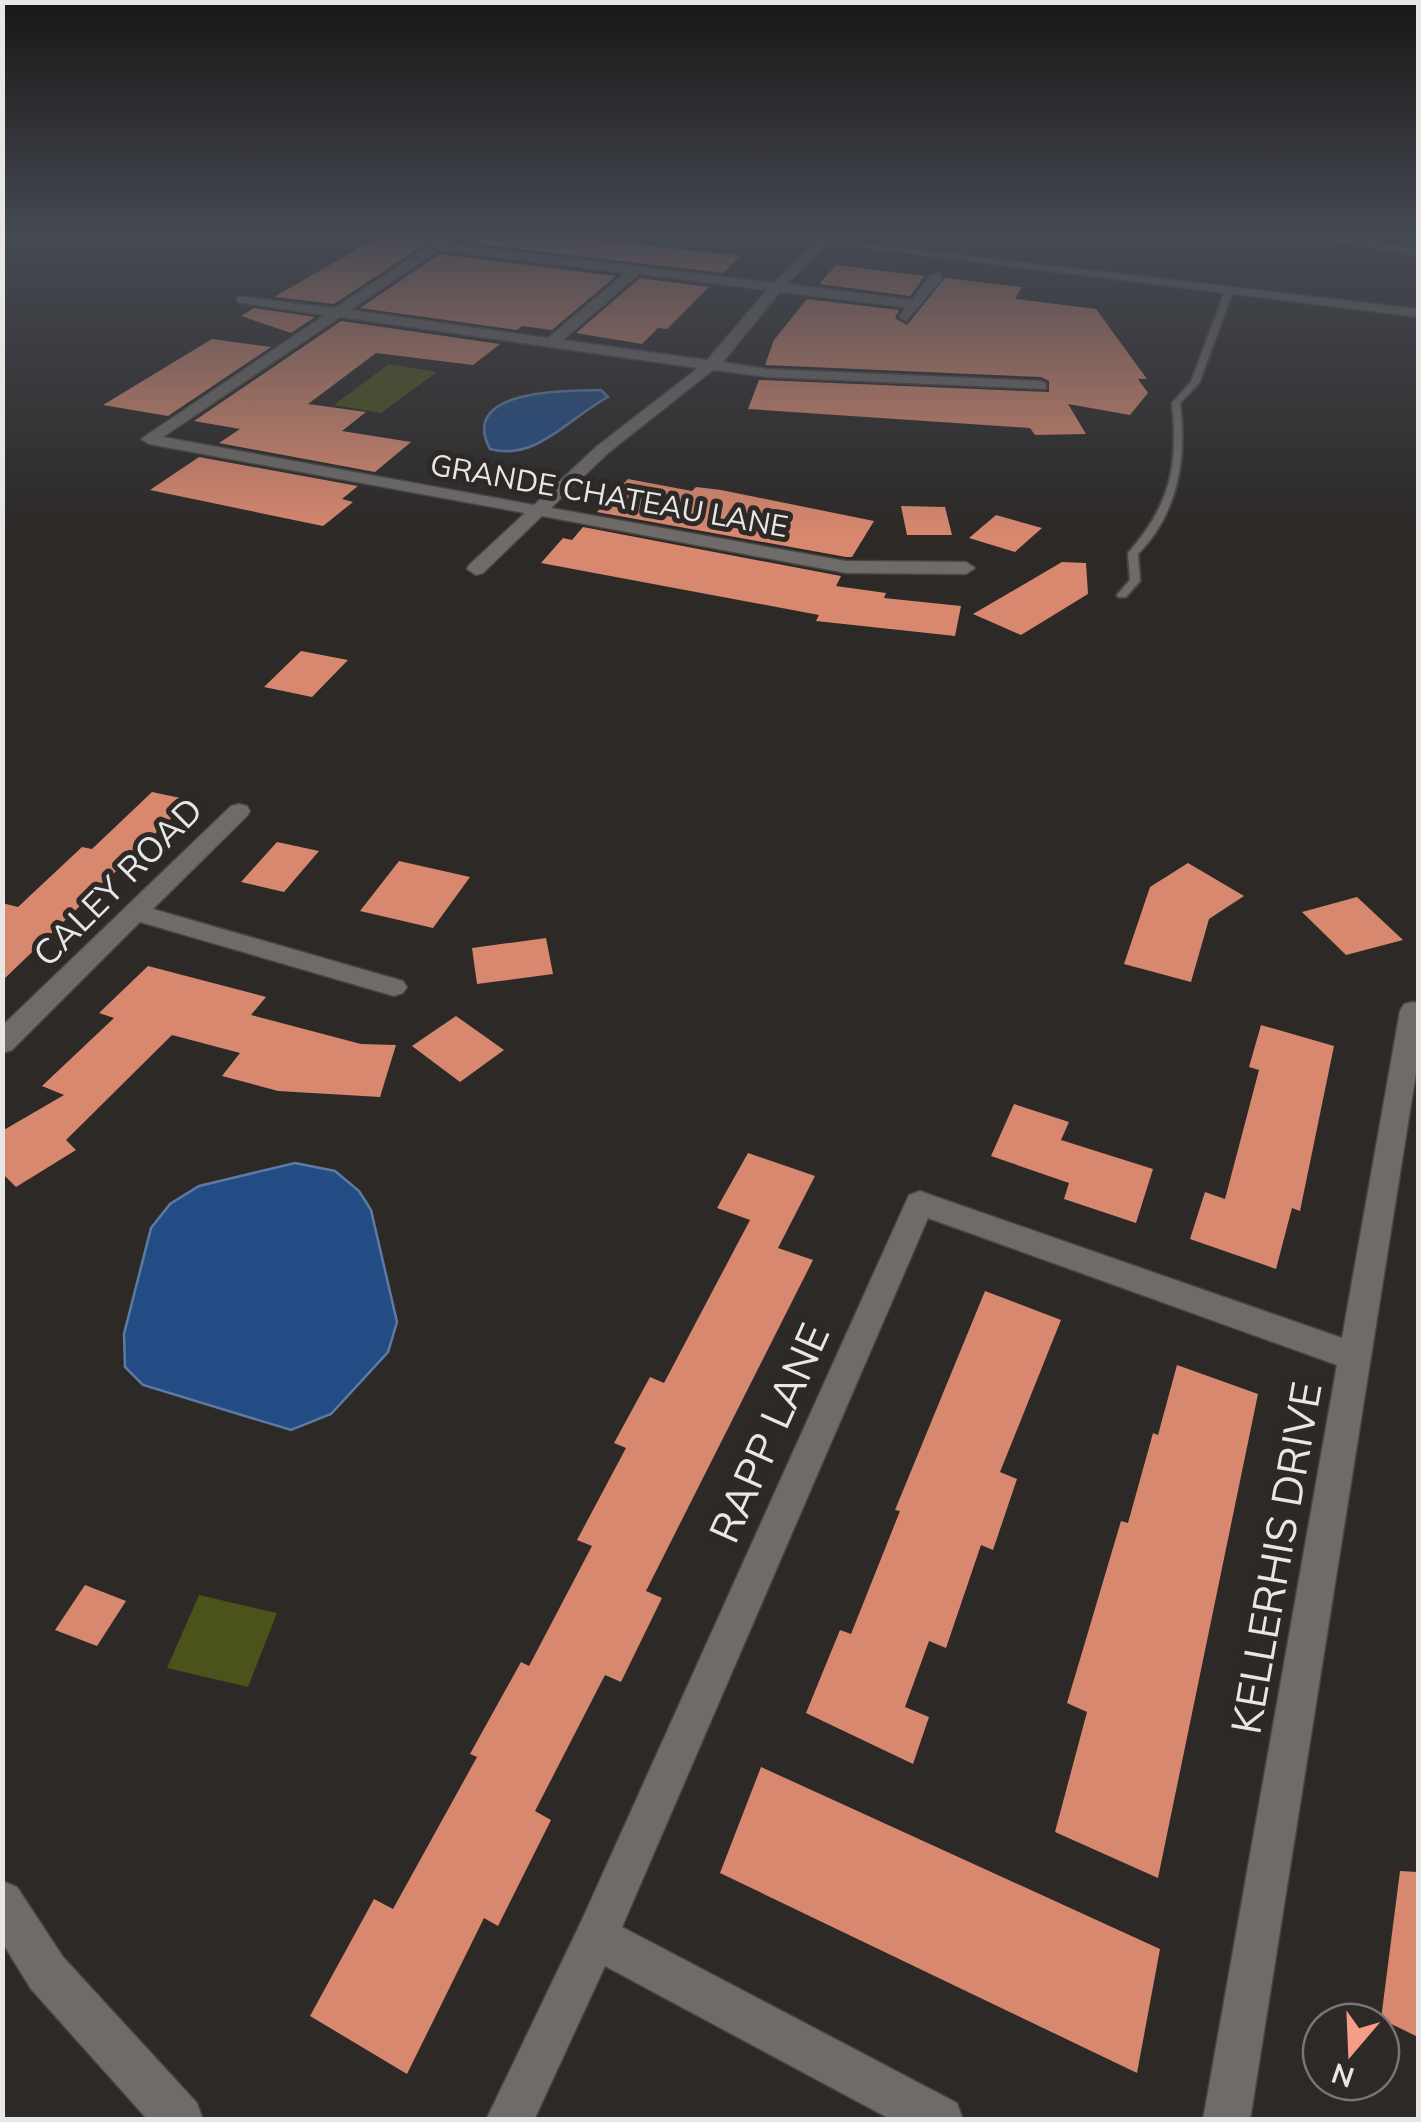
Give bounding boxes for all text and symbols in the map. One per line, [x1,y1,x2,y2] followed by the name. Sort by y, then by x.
[427,445,791,545] street label: GRANDE CHATEAU LANE
[23,787,211,975] street label: CALEY ROAD
[697,1315,840,1551] street label: RAPP LANE
[1218,1378,1333,1738] street label: KELLERHIS DRIVE
[1301,2002,1401,2102] north arrow
[1327,2056,1358,2096] text: N

